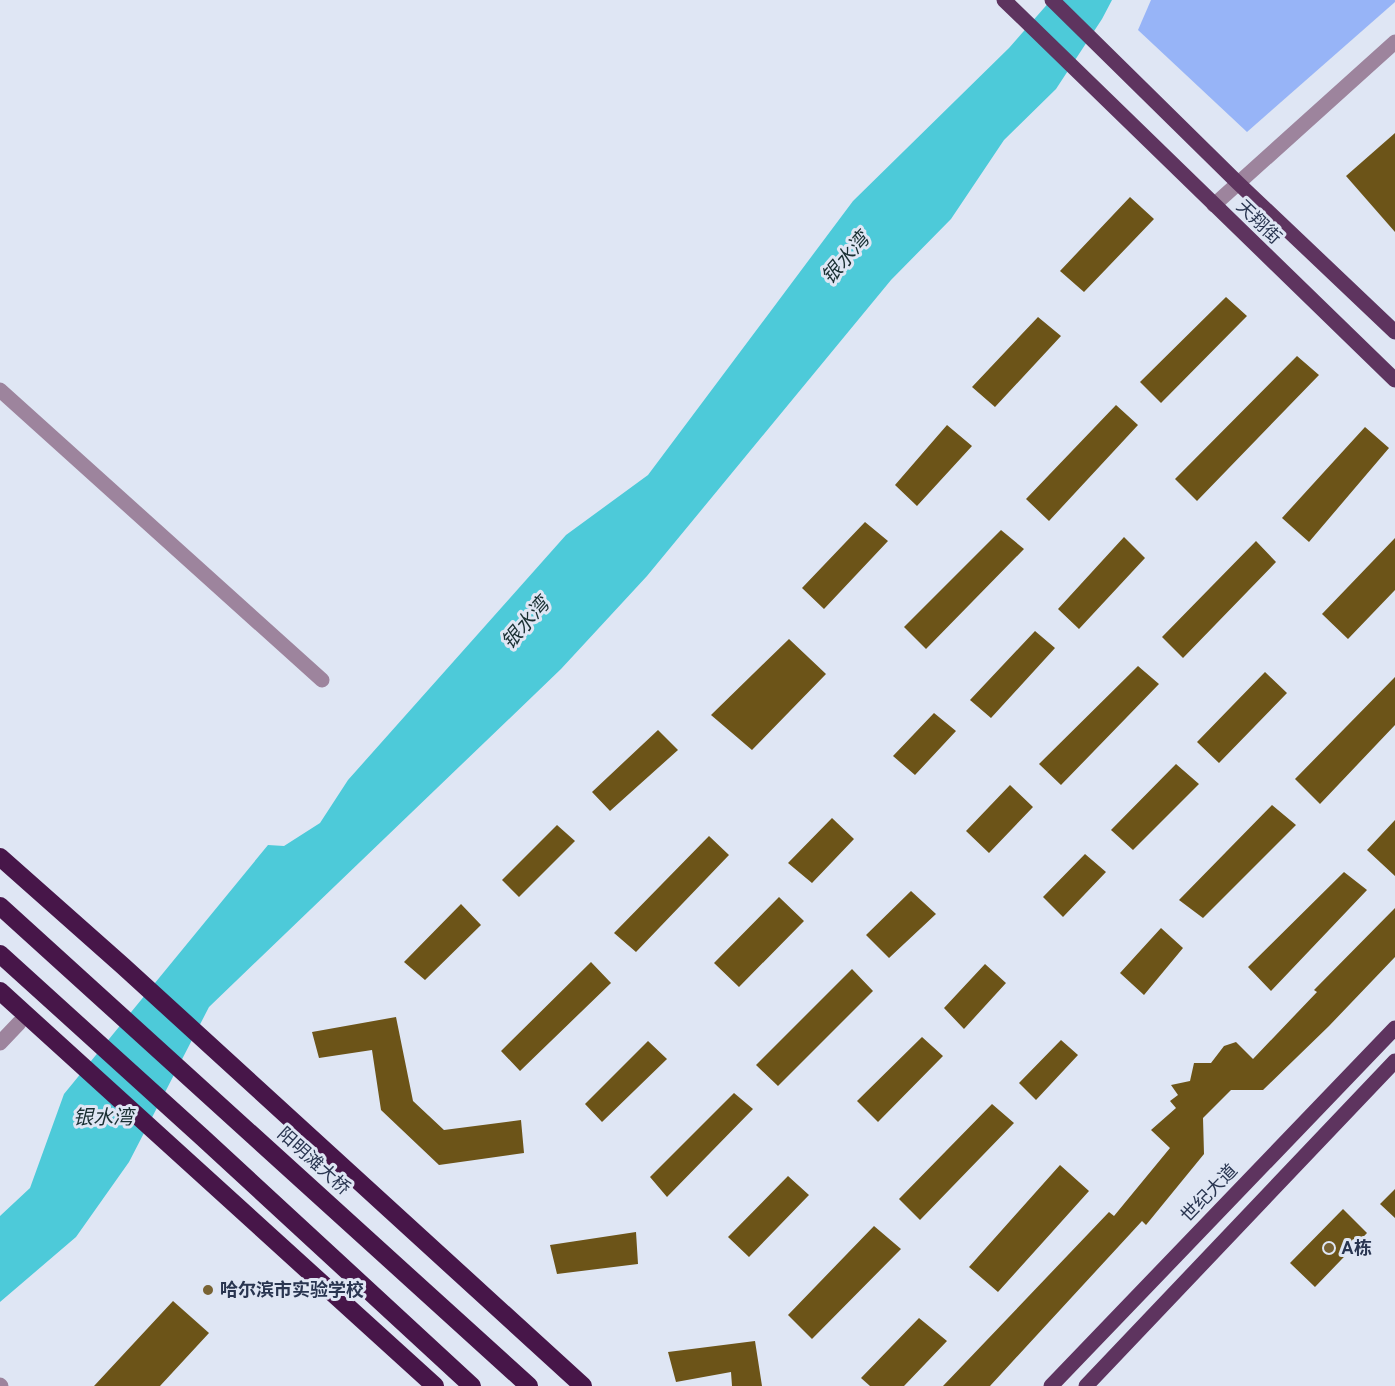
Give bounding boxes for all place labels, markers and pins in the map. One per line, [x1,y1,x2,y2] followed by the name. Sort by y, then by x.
[1341,1238,1372,1261] place label: A栋
[1322,1241,1336,1255] marker: A栋
[220,1280,364,1303] place label: 哈尔滨市实验学校
[201,1283,215,1297] marker: 哈尔滨市实验学校

